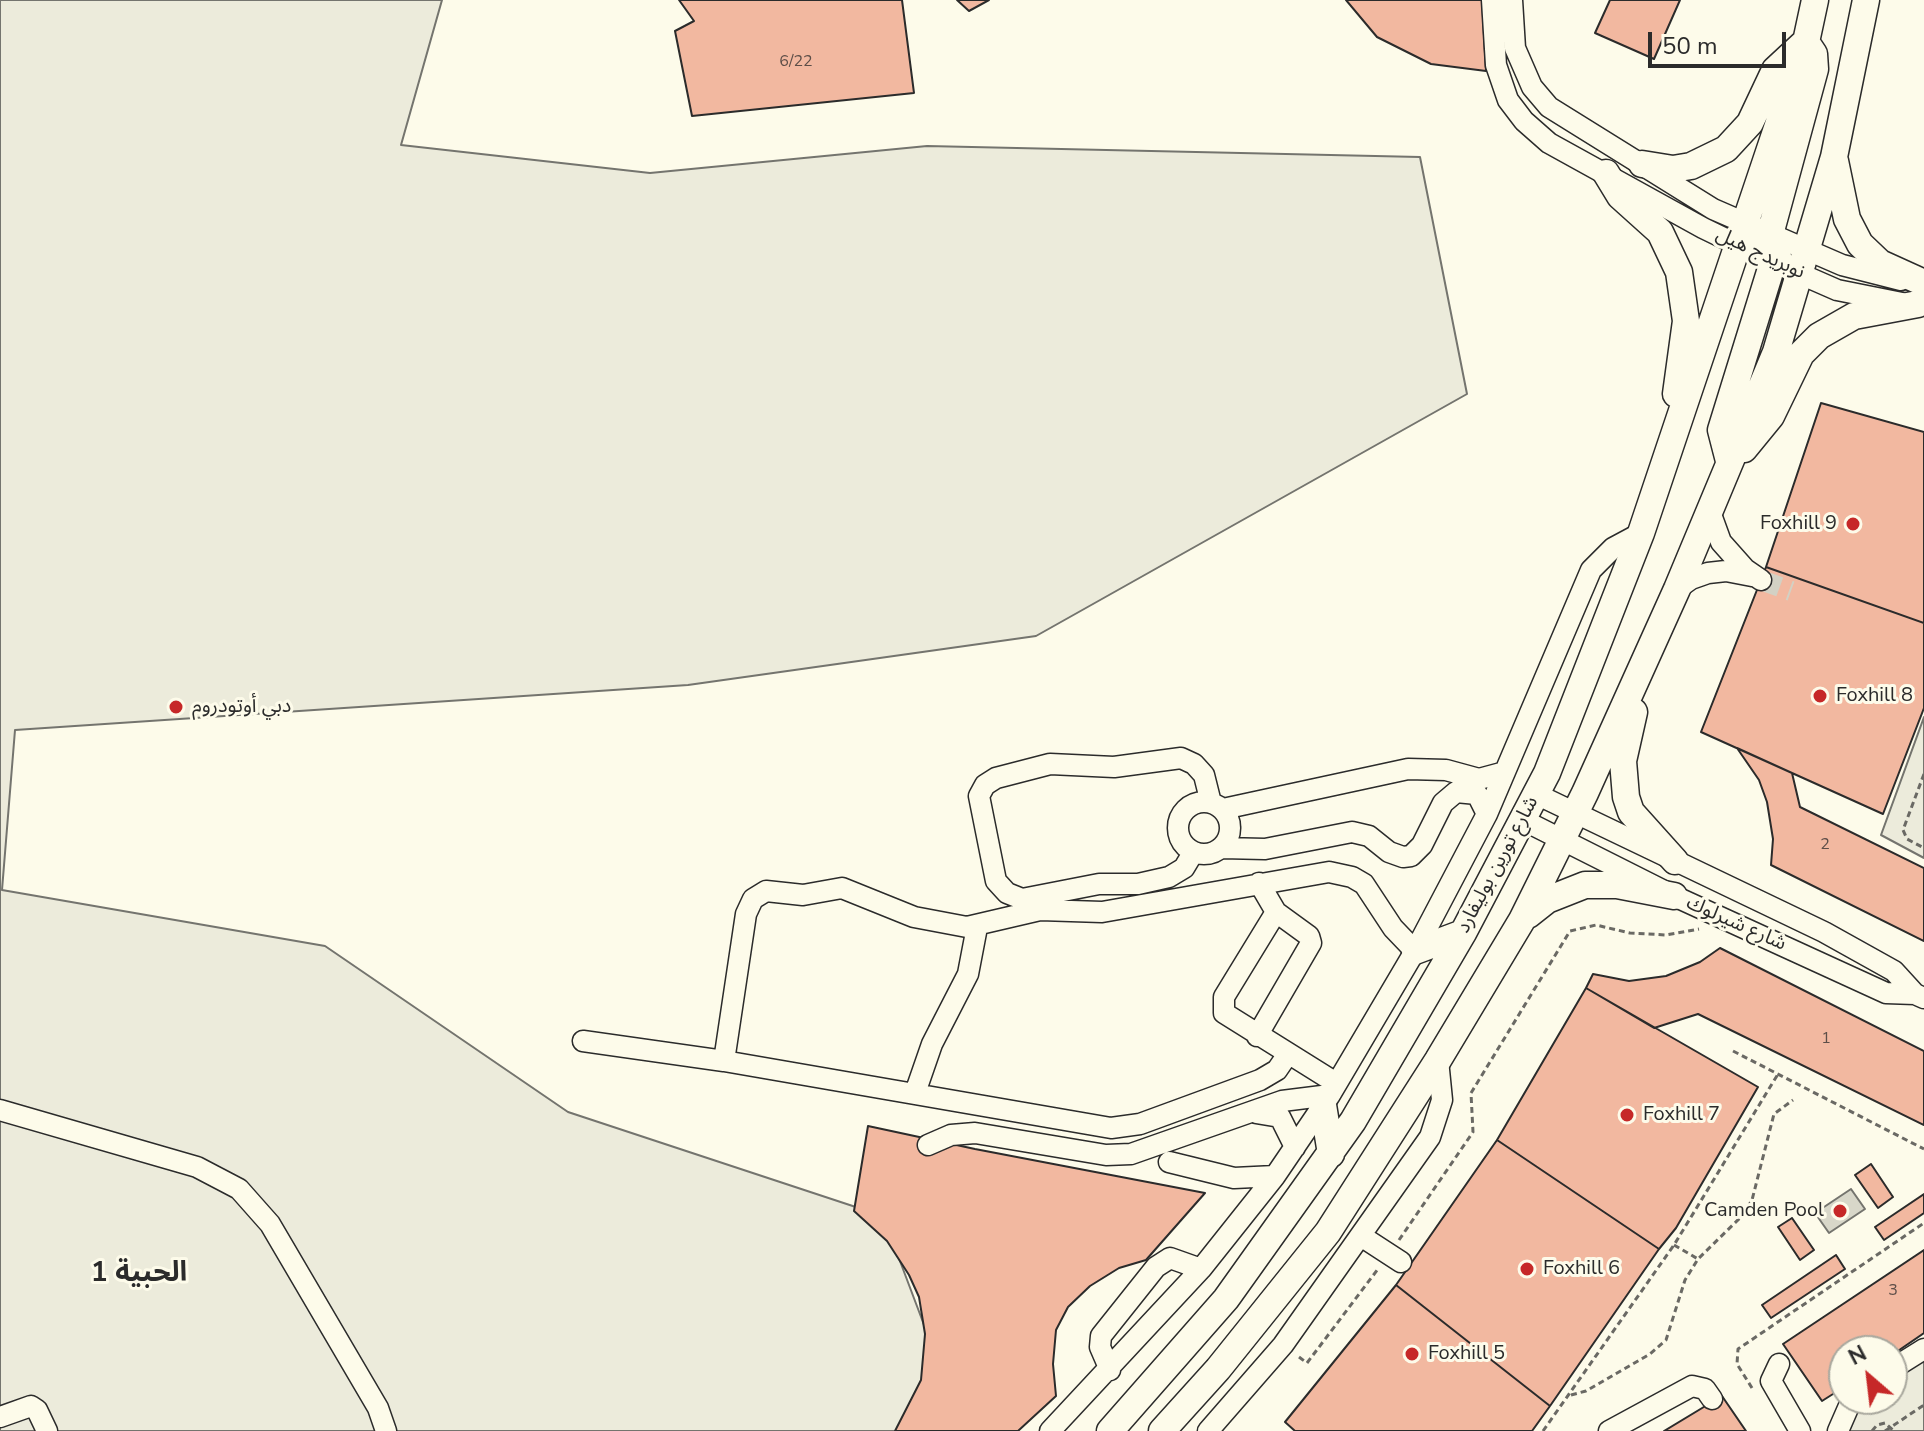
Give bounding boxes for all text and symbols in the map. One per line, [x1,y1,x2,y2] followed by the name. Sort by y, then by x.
[1652,16,1790,66] scale bar
[1662,30,1718,62] text: 50 m
[779,52,813,72] house number: 6/22
[1712,223,1808,285] street label: نوبريدج هيل
[1760,512,1837,536] place label: Foxhill 9
[1844,515,1862,533] marker: Foxhill 9
[1836,684,1913,708] place label: Foxhill 8
[1811,687,1829,705] marker: Foxhill 8
[192,695,291,719] place label: دبي أوتودروم
[167,698,185,716] marker: دبي أوتودروم
[1452,792,1544,938] street label: شارع تورين بوليفارد
[1820,835,1830,855] house number: 2
[1682,891,1790,957] street label: شارع شيرلوك
[1821,1029,1831,1049] house number: 1
[1643,1103,1720,1127] place label: Foxhill 7
[1618,1106,1636,1124] marker: Foxhill 7
[1704,1199,1824,1223] place label: Camden Pool
[1831,1202,1849,1220] marker: Camden Pool
[91,1257,187,1291] district label: الحبية 1
[1543,1257,1620,1281] place label: Foxhill 6
[1518,1260,1536,1278] marker: Foxhill 6
[1888,1281,1898,1301] house number: 3
[1828,1335,1908,1415] north arrow
[1843,1338,1872,1373] text: N
[1428,1342,1505,1366] place label: Foxhill 5
[1403,1345,1421,1363] marker: Foxhill 5

